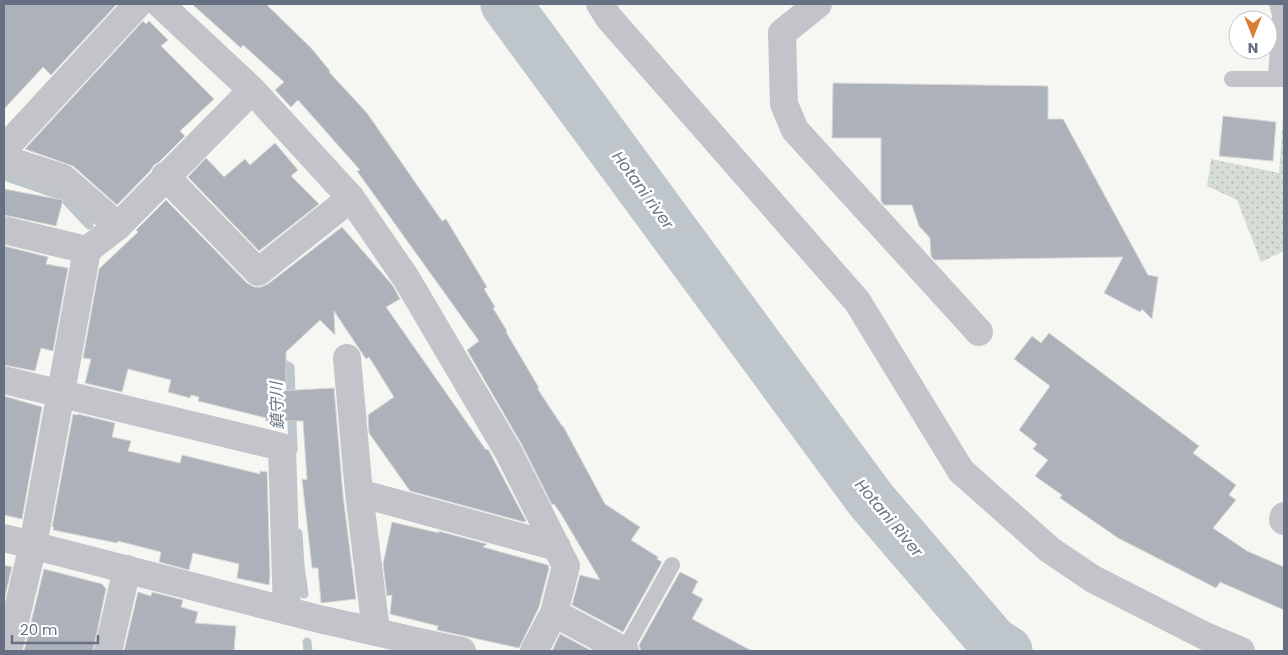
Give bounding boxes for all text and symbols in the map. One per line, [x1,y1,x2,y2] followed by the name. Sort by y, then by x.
[1228,10,1278,60] north arrow
[1248,38,1258,58] text: N
[607,146,680,235] water label: Hotani river
[265,380,289,430] water label: 鎮守川
[850,474,929,563] water label: Hotani River
[12,612,99,644] scale bar
[20,619,58,640] text: 20 m

